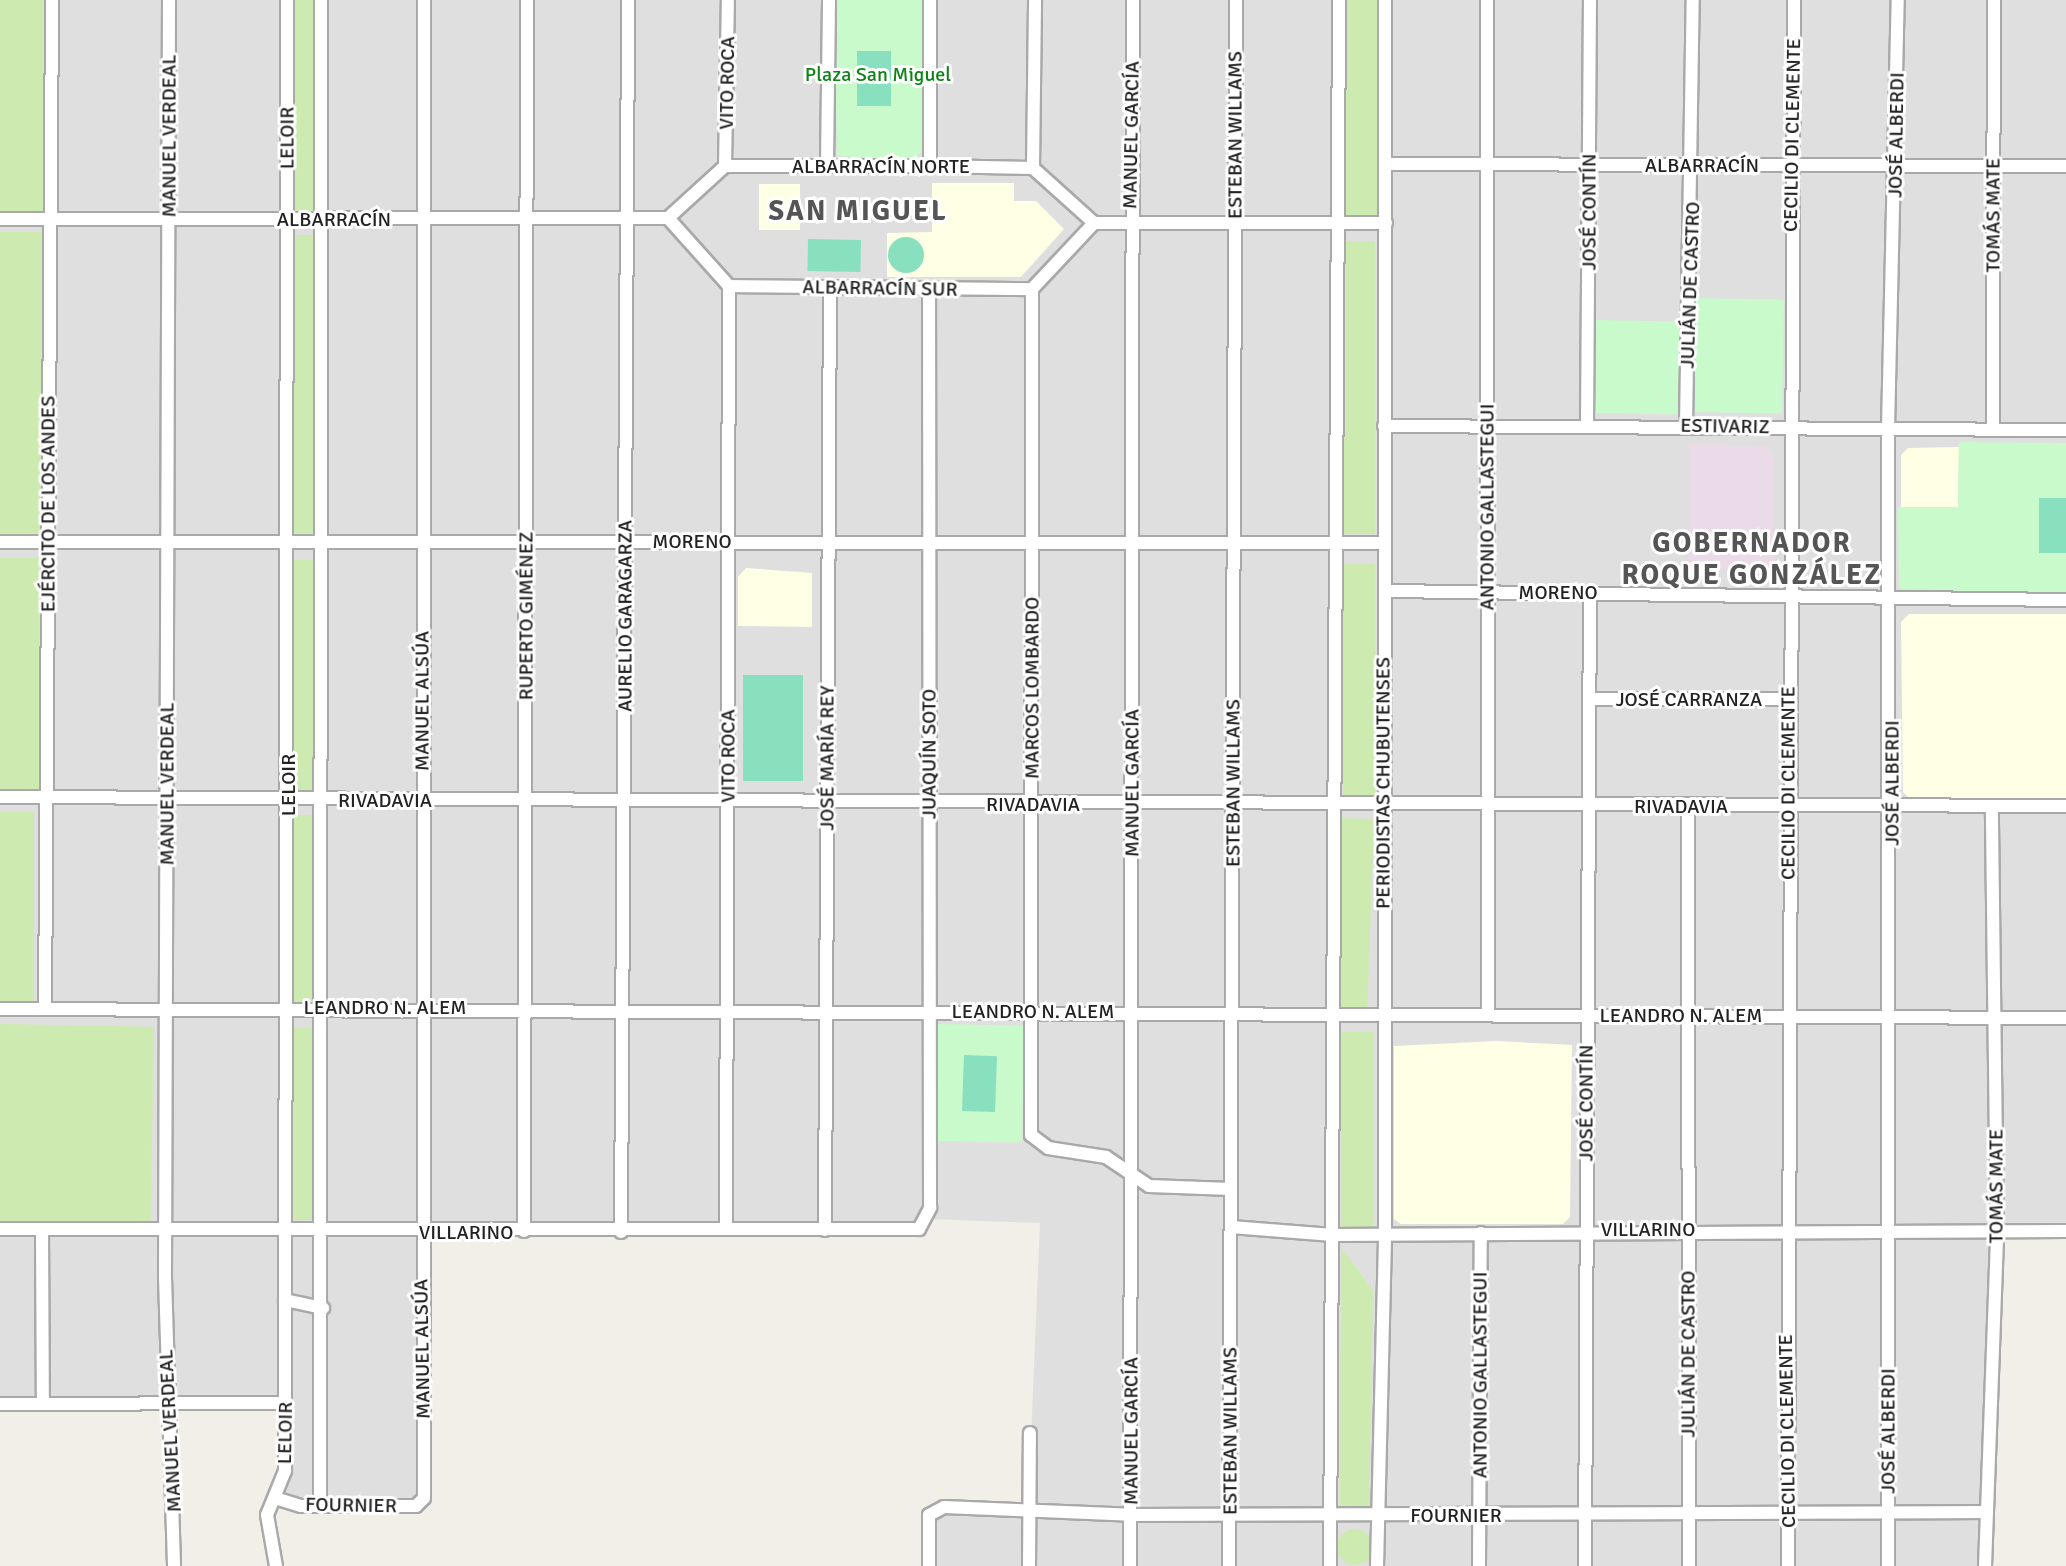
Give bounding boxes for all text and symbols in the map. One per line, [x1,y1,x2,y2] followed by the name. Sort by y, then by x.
[714,36,740,130] street label: VITO ROCA
[1778,38,1806,232] street label: CECILIO DI CLEMENTE
[1223,51,1247,219] street label: ESTEBAN WILLAMS
[157,55,181,217] street label: MANUEL VERDEAL
[1118,61,1144,209] street label: MANUEL GARCÍA
[805,62,951,86] park label: Plaza San Miguel
[1883,72,1909,198] street label: JOSÉ ALBERDI
[275,107,299,169] street label: LELOIR
[1645,153,1759,177] street label: ALBARRACÍN
[792,154,970,178] street label: ALBARRACÍN NORTE
[1577,154,1601,270] street label: JOSÉ CONTÍN
[1981,158,2005,272] street label: TOMÁS MATE
[768,194,948,228] district label: SAN MIGUEL
[1675,201,1705,369] street label: JULIÁN DE CASTRO
[277,207,391,231] street label: ALBARRACÍN
[802,275,958,301] street label: ALBARRACÍN SUR
[36,396,60,612] street label: EJÉRCITO DE LOS ANDES
[1475,404,1499,610] street label: ANTONIO GALLASTEGUI
[1680,413,1770,439] street label: ESTIVARIZ
[613,520,637,712] street label: AURELIO GARAGARZA
[1622,526,1882,592] district label: GOBERNADOR ROQUE GONZÁLEZ
[652,529,732,553] street label: MORENO
[514,532,538,700] street label: RUPERTO GIMÉNEZ
[1518,580,1598,604] street label: MORENO
[1020,597,1044,779] street label: MARCOS LOMBARDO
[410,631,434,771] street label: MANUEL ALSÚA
[1371,657,1395,909] street label: PERIODISTAS CHUBUTENSES
[815,685,839,831] street label: JOSÉ MARÍA REY
[1776,686,1800,880] street label: CECILIO DI CLEMENTE
[1616,687,1762,711] street label: JOSÉ CARRANZA
[917,689,941,819] street label: JUAQUÍN SOTO
[1221,699,1245,867] street label: ESTEBAN WILLAMS
[155,703,179,865] street label: MANUEL VERDEAL
[716,709,740,803] street label: VITO ROCA
[1120,709,1144,857] street label: MANUEL GARCÍA
[1880,720,1904,846] street label: JOSÉ ALBERDI
[276,754,300,816] street label: LELOIR
[338,788,432,812] street label: RIVADAVIA
[986,792,1080,816] street label: RIVADAVIA
[1634,794,1728,818] street label: RIVADAVIA
[304,995,466,1019] street label: LEANDRO N. ALEM
[952,999,1114,1023] street label: LEANDRO N. ALEM
[1600,1003,1762,1027] street label: LEANDRO N. ALEM
[1574,1045,1598,1161] street label: JOSÉ CONTÍN
[1984,1129,2008,1243] street label: TOMÁS MATE
[1601,1217,1695,1241] street label: VILLARINO
[419,1220,513,1244] street label: VILLARINO
[1676,1271,1700,1437] street label: JULIÁN DE CASTRO
[1468,1272,1492,1478] street label: ANTONIO GALLASTEGUI
[409,1279,435,1419] street label: MANUEL ALSÚA
[1773,1334,1801,1528] street label: CECILIO DI CLEMENTE
[1218,1347,1242,1515] street label: ESTEBAN WILLAMS
[154,1349,186,1513] street label: MANUEL VERDEAL
[1119,1357,1143,1505] street label: MANUEL GARCÍA
[1876,1368,1900,1494] street label: JOSÉ ALBERDI
[272,1402,298,1464] street label: LELOIR
[305,1492,397,1518] street label: FOURNIER
[1410,1503,1502,1527] street label: FOURNIER

